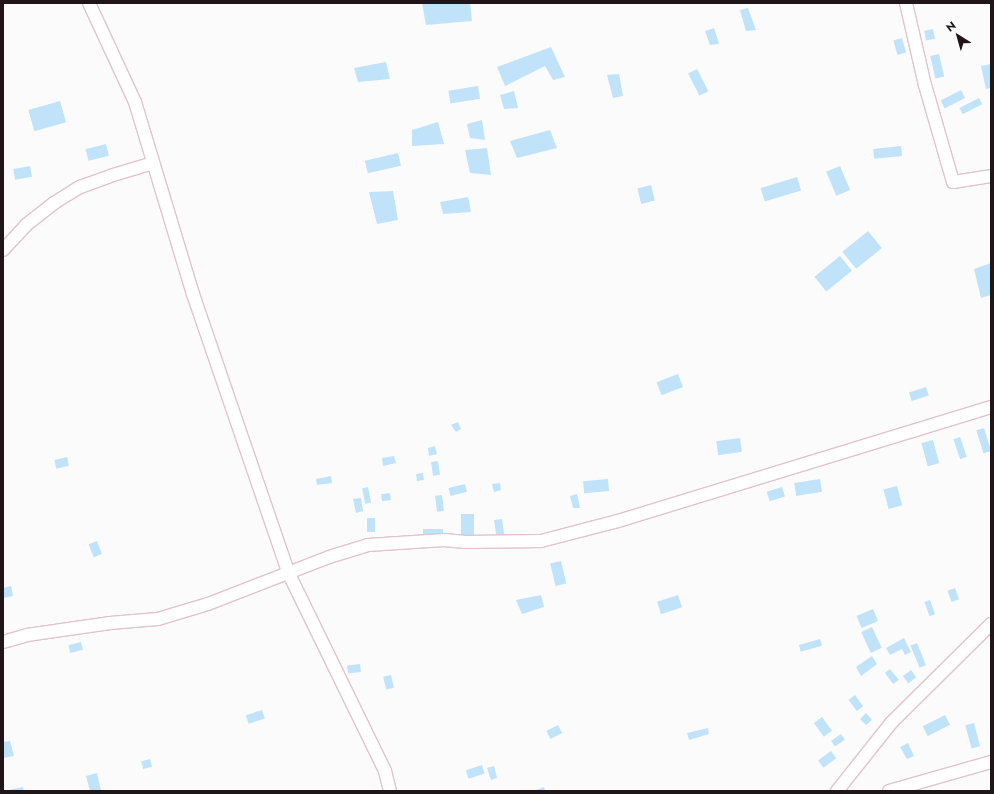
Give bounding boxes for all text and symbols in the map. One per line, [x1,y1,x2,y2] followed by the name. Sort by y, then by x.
[938,16,978,56] north arrow
[942,17,959,35] text: N

